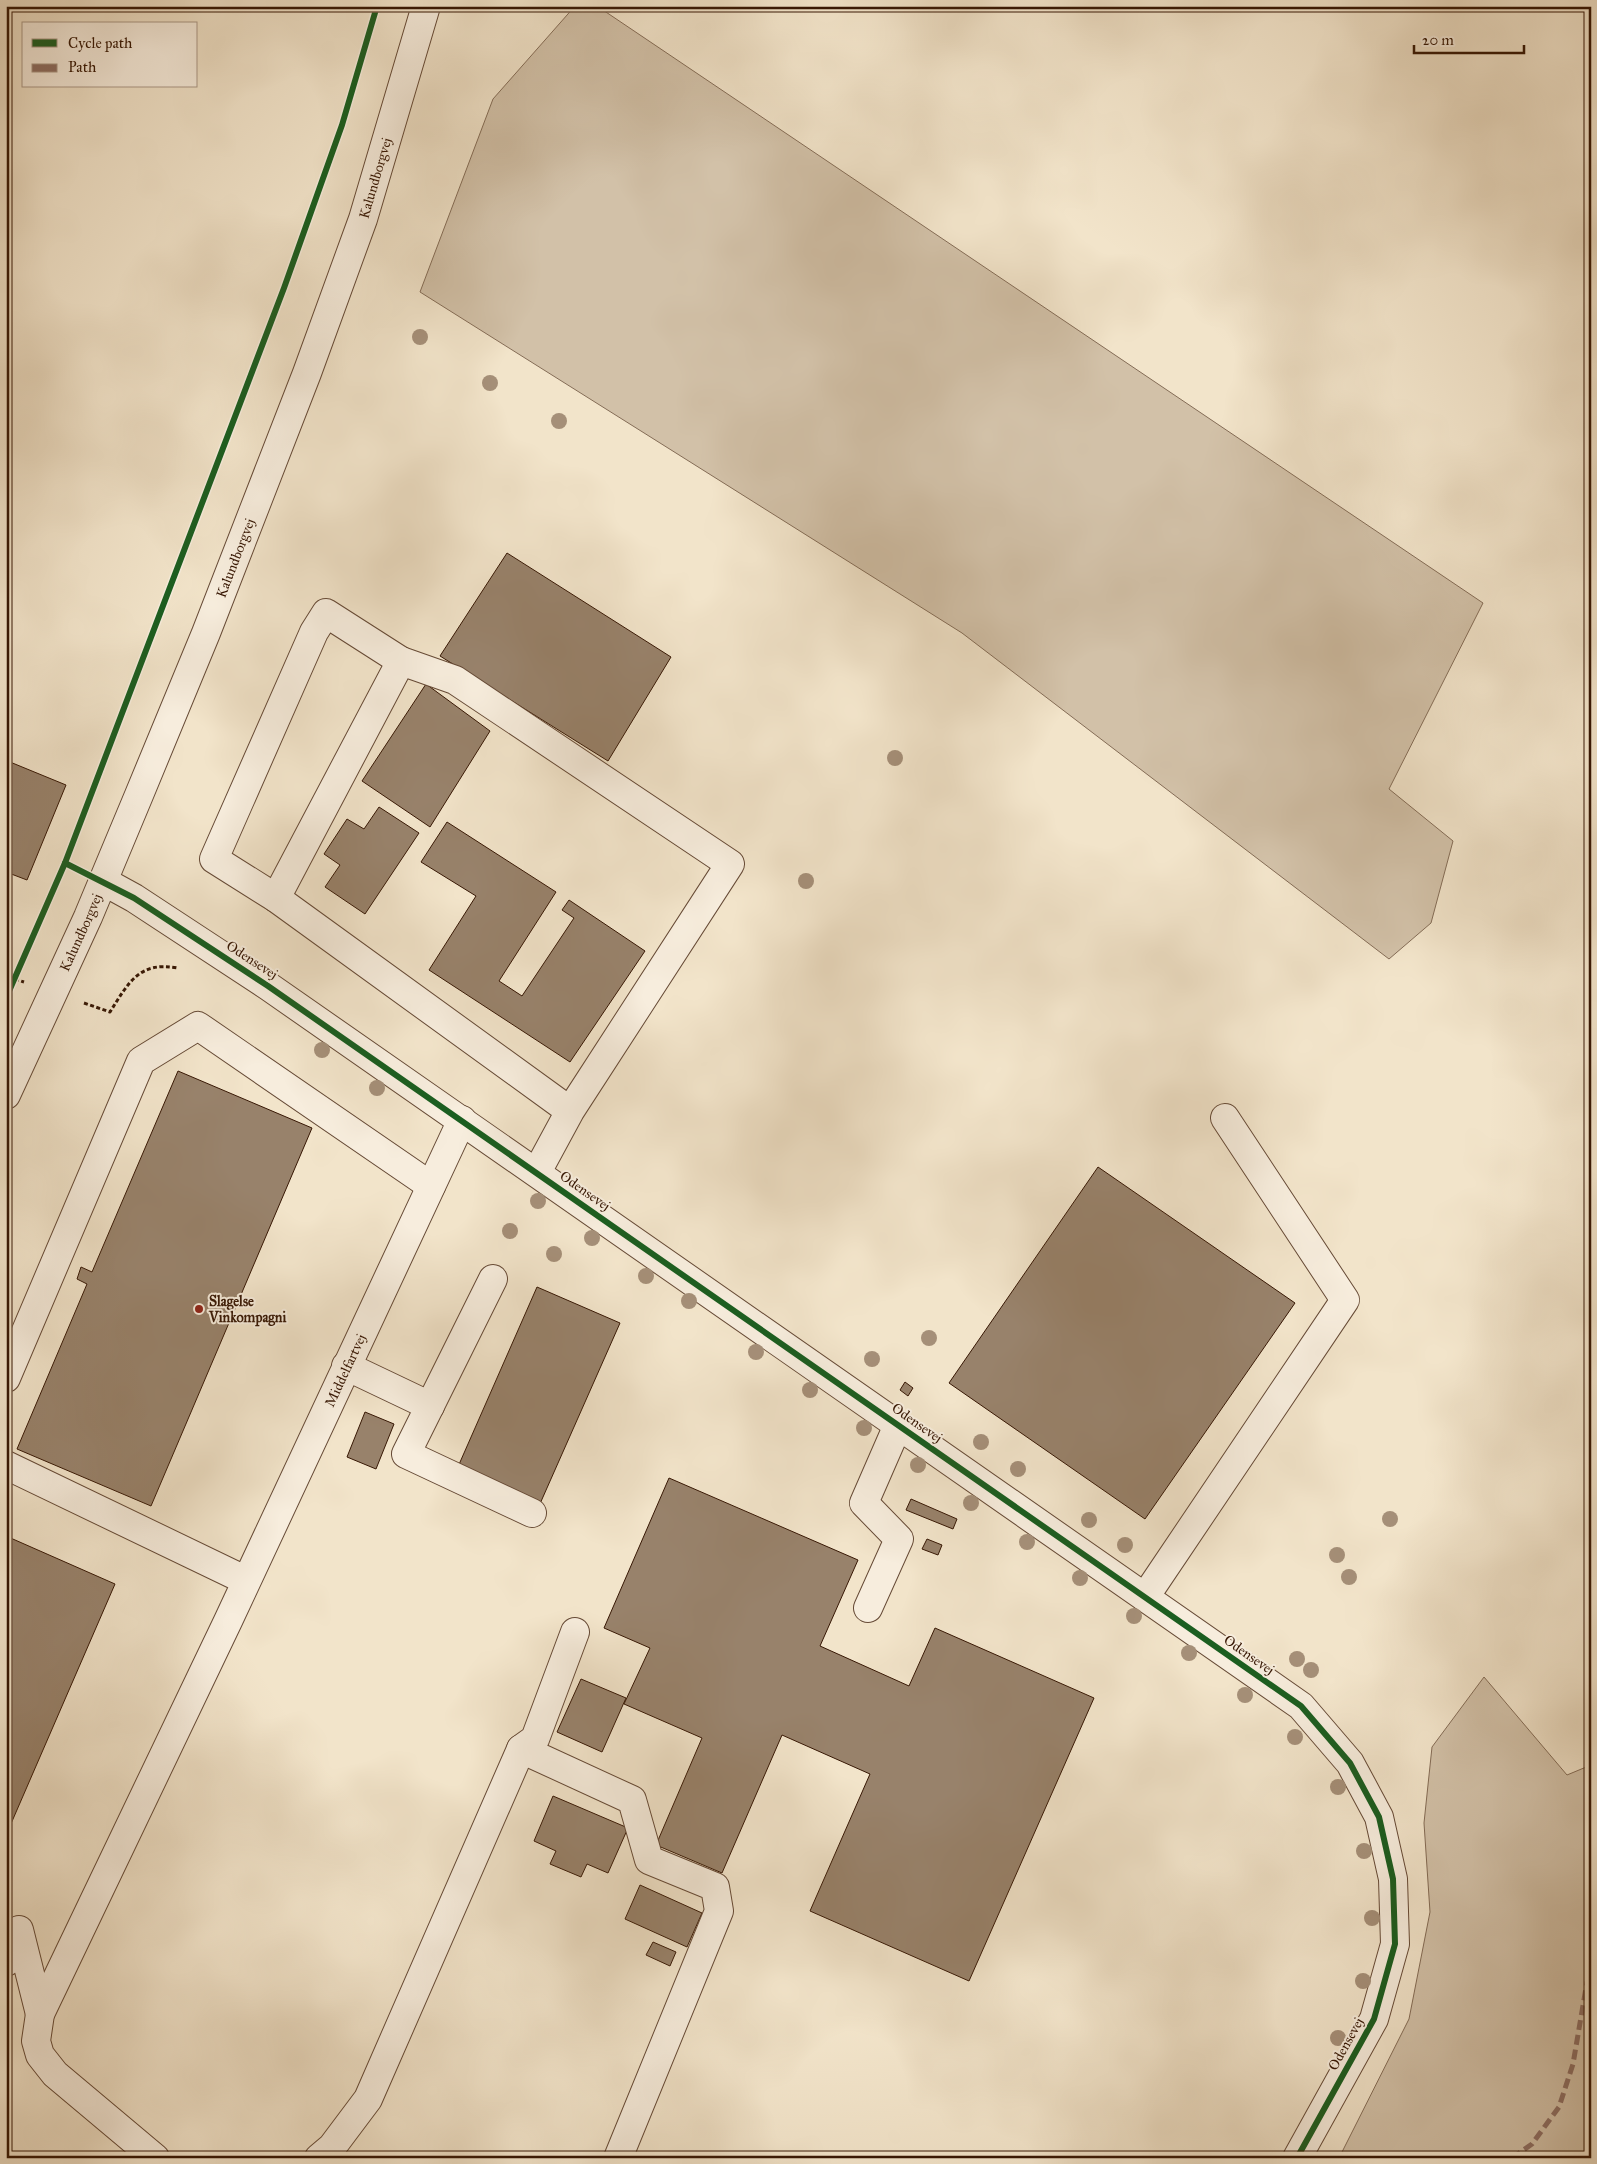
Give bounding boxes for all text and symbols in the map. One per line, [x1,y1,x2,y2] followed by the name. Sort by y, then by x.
[22,22,198,88] legend
[1414,22,1524,54] scale bar
[1422,31,1454,49] text: 20 m
[68,34,133,52] text: Cycle path
[68,58,97,76] text: Path
[355,136,395,220] street label: Kalundborgvej
[212,516,258,600] street label: Kalundborgvej
[56,891,105,974] street label: Kalundborgvej
[223,937,281,983] street label: Odensevej
[556,1167,614,1215] street label: Odensevej
[208,1293,286,1327] place label: Slagelse Vinkompagni
[193,1303,205,1315] marker: Slagelse Vinkompagni
[321,1331,369,1410] street label: Middelfartvej
[888,1399,946,1447] street label: Odensevej
[1220,1631,1278,1679] street label: Odensevej
[1325,2015,1367,2073] street label: Odensevej

